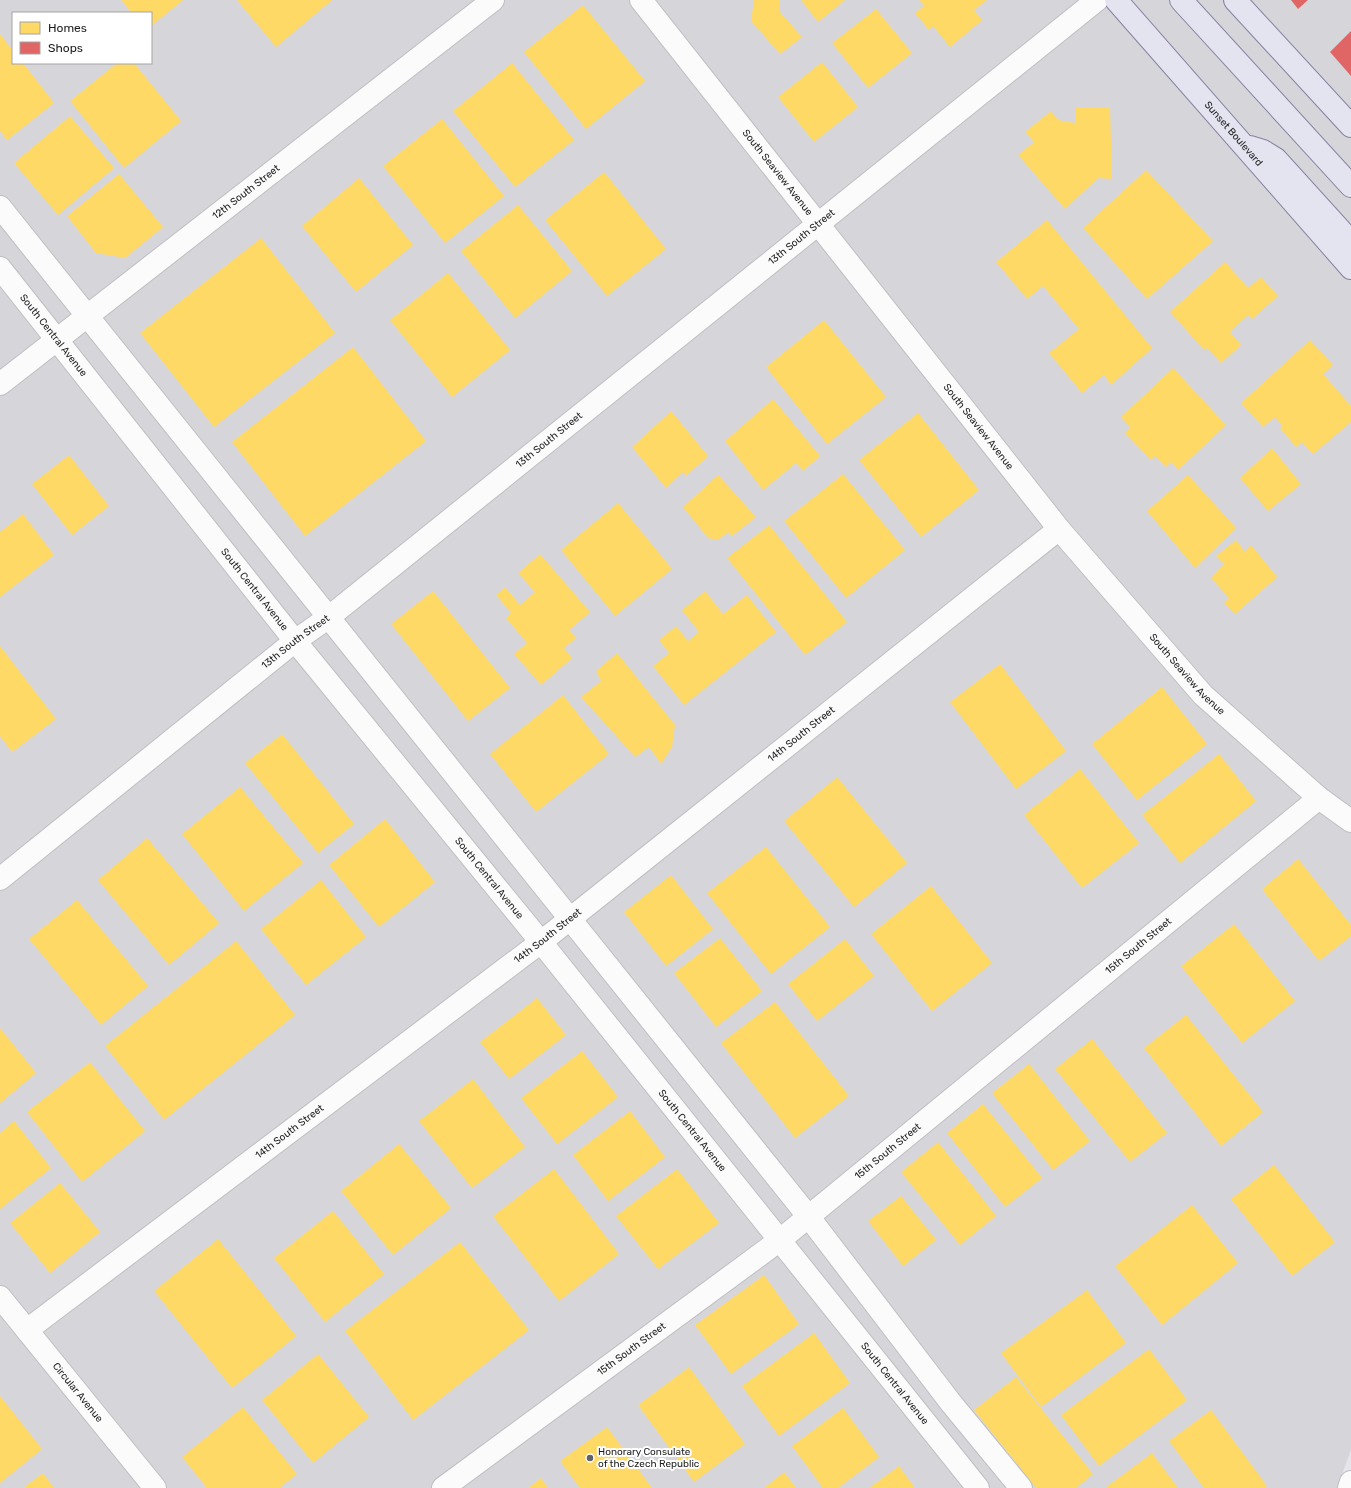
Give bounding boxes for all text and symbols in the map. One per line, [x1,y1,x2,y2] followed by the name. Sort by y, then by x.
[12,12,152,64] legend
[48,21,87,35] text: Homes
[48,41,83,55] text: Shops
[1202,99,1265,169] street label: Sunset Boulevard
[740,127,815,218] street label: South Seaview Avenue
[210,162,282,222] street label: 12th South Street
[766,207,838,268] street label: 13th South Street
[17,292,90,379] street label: South Central Avenue
[941,381,1016,473] street label: South Seaview Avenue
[513,410,585,471] street label: 13th South Street
[218,546,291,633] street label: South Central Avenue
[259,612,332,672] street label: 13th South Street
[1147,631,1228,718] street label: South Seaview Avenue
[765,704,837,765] street label: 14th South Street
[452,835,526,922] street label: South Central Avenue
[512,906,584,966] street label: 14th South Street
[1103,915,1174,977] street label: 15th South Street
[656,1087,729,1174] street label: South Central Avenue
[253,1102,326,1161] street label: 14th South Street
[852,1121,924,1182] street label: 15th South Street
[595,1320,668,1378] street label: 15th South Street
[858,1340,931,1427] street label: South Central Avenue
[50,1360,105,1425] street label: Circular Avenue
[598,1446,700,1470] place label: Honorary Consulate of the Czech Republic
[585,1453,595,1463] marker: Honorary Consulate of the Czech Republic

